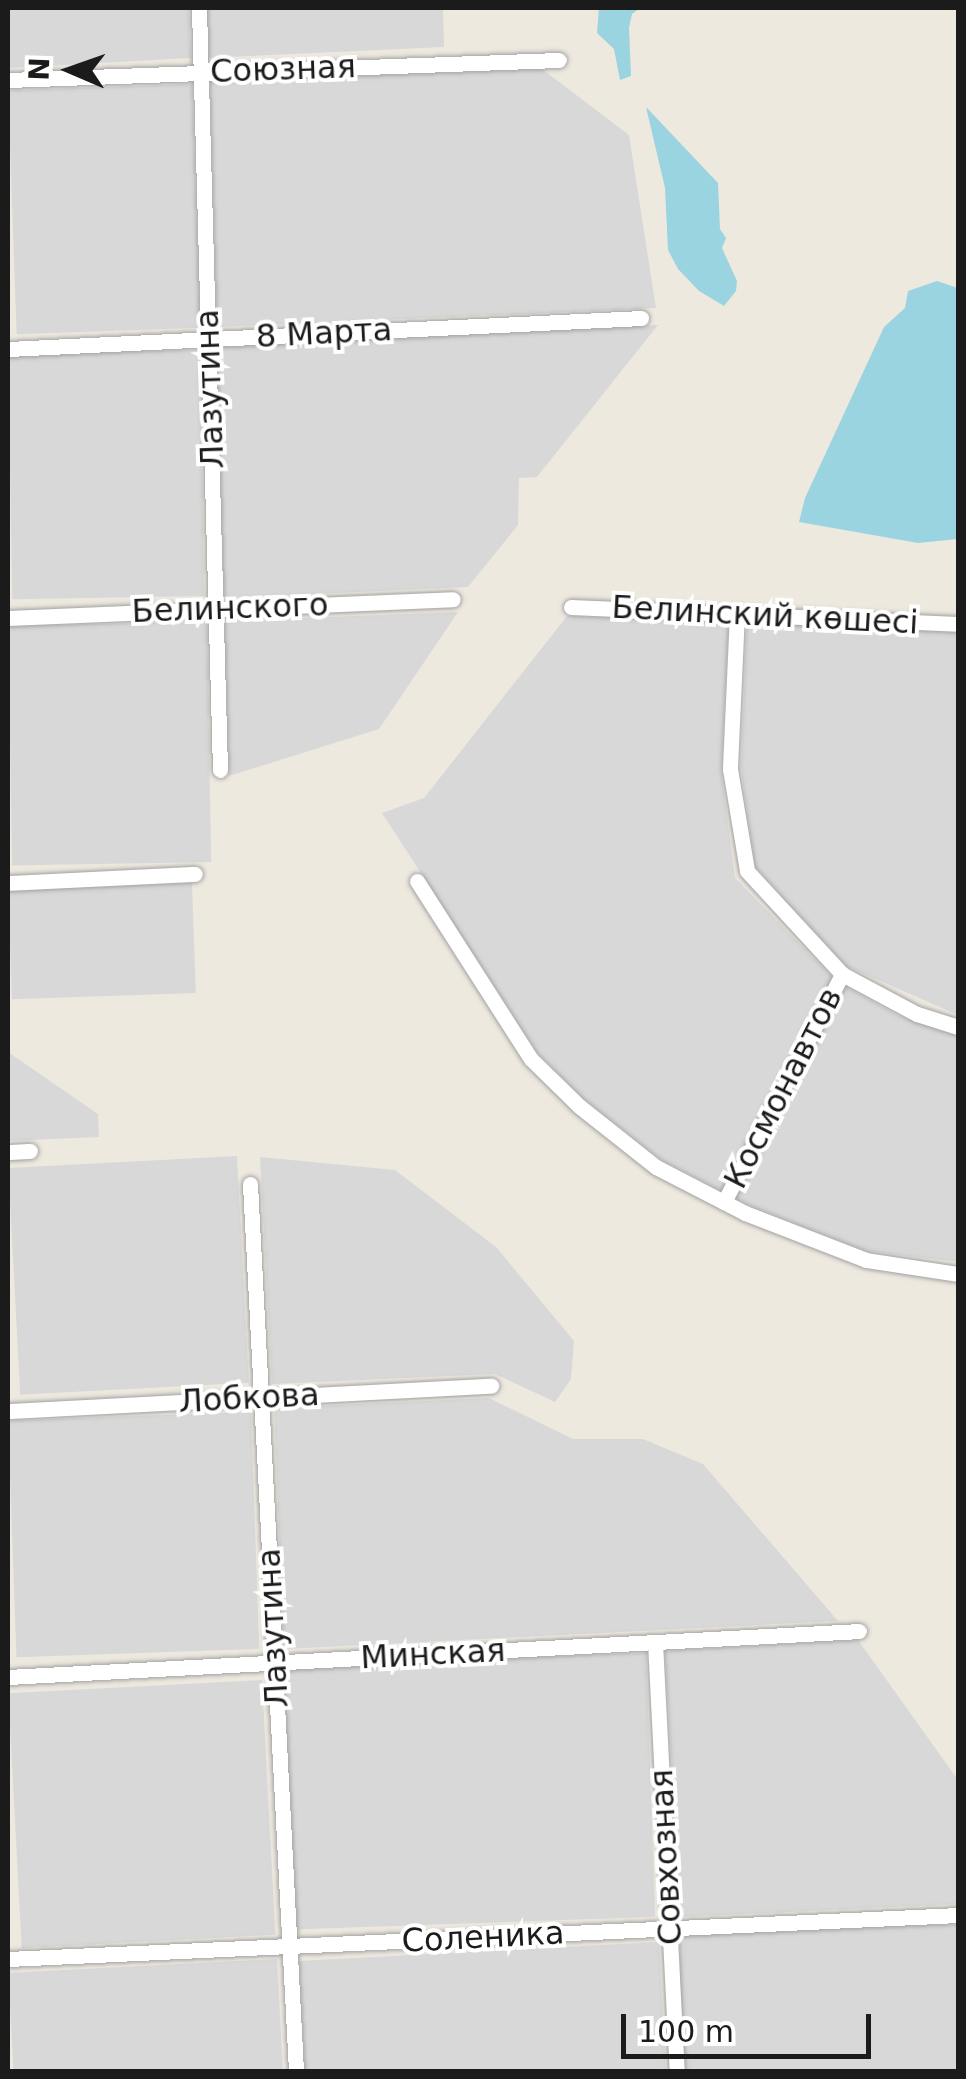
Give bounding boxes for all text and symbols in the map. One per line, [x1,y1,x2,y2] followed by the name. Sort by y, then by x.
[20,20,120,120] north arrow
[210,47,356,91] street label: Союзная
[23,57,56,81] text: N
[188,309,232,469] street label: Лазутина
[255,310,393,356] street label: 8 Марта
[131,585,329,631] street label: Белинского
[611,588,919,642] street label: Белинский көшесі
[716,981,850,1195] street label: Космонавтов
[178,1375,320,1421] street label: Лобкова
[250,1547,296,1709] street label: Лазутина
[360,1631,506,1677] street label: Минская
[642,1768,690,1946] street label: Совхозная
[401,1914,565,1960] street label: Соленика
[626,1994,876,2056] scale bar
[638,2014,734,2049] text: 100 m

